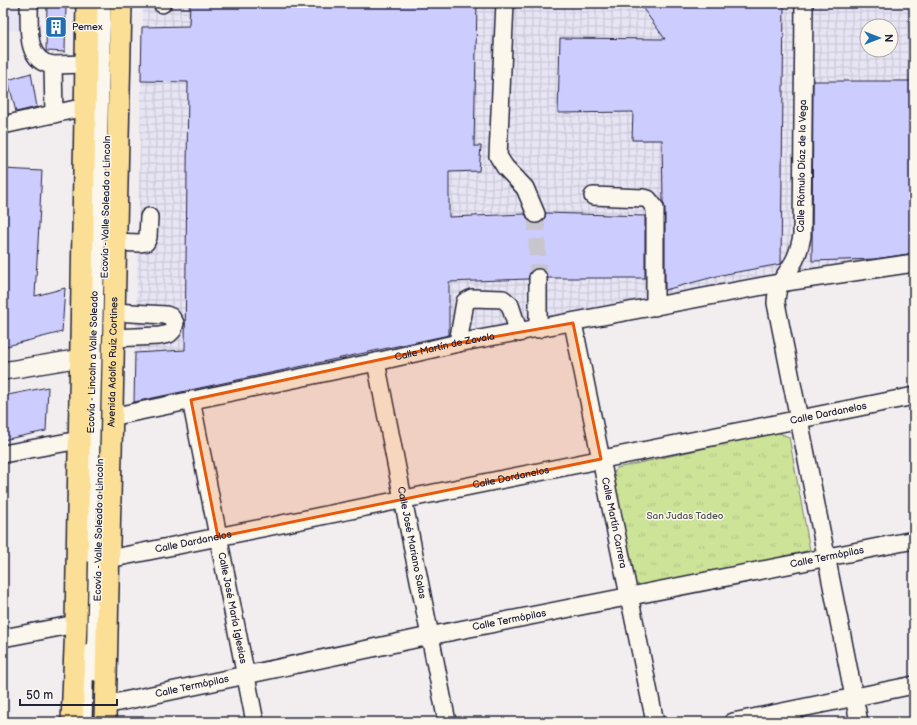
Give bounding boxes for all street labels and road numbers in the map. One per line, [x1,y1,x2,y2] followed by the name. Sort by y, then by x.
[795,99,809,233] street label: Calle Rómulo Díaz de la Vega
[99,135,113,278] street label: Ecovía - Valle Soleado a Lincoln
[85,290,101,434] street label: Ecovía - Lincoln a Valle Soleado
[106,297,120,427] street label: Avenida Adolfo Ruíz Cortines
[393,330,496,363] street label: Calle Martín de Zavala
[789,400,868,427] street label: Calle Dardanelos
[92,458,106,601] street label: Ecovía - Valle Soleado a Lincoln
[471,464,550,491] street label: Calle Dardanelos
[599,476,629,570] street label: Calle Martín Carrera
[395,485,429,600] street label: Calle José Mariano Salas
[154,528,233,556] street label: Calle Dardanelos
[789,544,865,570] street label: Calle Termópilas
[215,551,249,665] street label: Calle José María Iglesias
[471,607,547,633] street label: Calle Termópilas
[154,673,230,700] street label: Calle Termópilas

